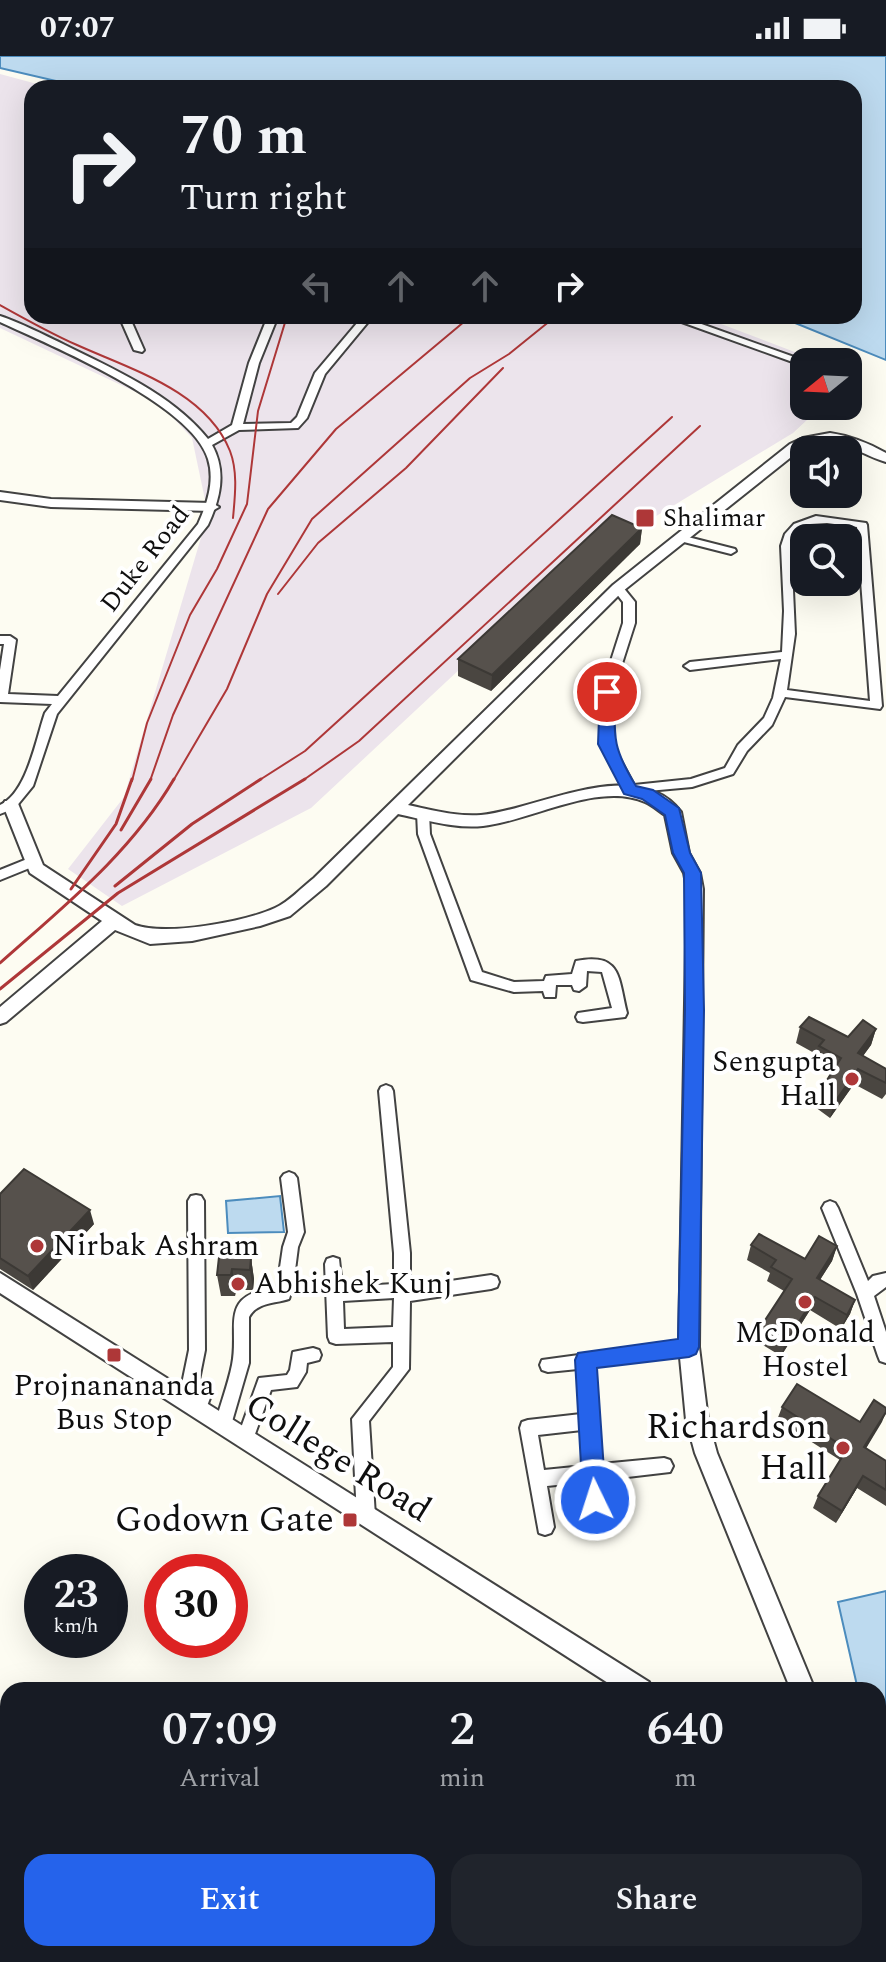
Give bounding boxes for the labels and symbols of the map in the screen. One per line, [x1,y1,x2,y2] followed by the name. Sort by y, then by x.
[790,348,862,420] north arrow
[90,497,200,621] street label: Duke Road
[663,498,765,538] place label: Shalimar
[634,507,656,529] marker: Shalimar
[573,658,641,726] pin
[712,1039,836,1119] place label: Sengupta Hall
[843,1070,861,1088] marker: Sengupta Hall
[53,1223,259,1269] place label: Nirbak Ashram
[28,1237,46,1255] marker: Nirbak Ashram
[254,1261,453,1307] place label: Abhishek Kunj
[229,1275,247,1293] marker: Abhishek Kunj
[796,1293,814,1311] marker: McDonald Hostel
[735,1310,875,1390] place label: McDonald Hostel
[105,1346,123,1364] marker: Projnanananda Bus Stop
[13,1363,215,1443] place label: Projnanananda Bus Stop
[234,1379,442,1537] street label: College Road
[646,1400,827,1496] place label: Richardson Hall
[834,1439,852,1457] marker: Richardson Hall
[553,1458,637,1542] position arrow
[115,1493,334,1548] place label: Godown Gate
[341,1511,359,1529] marker: Godown Gate
[144,1554,248,1658] speed limit sign: 30

